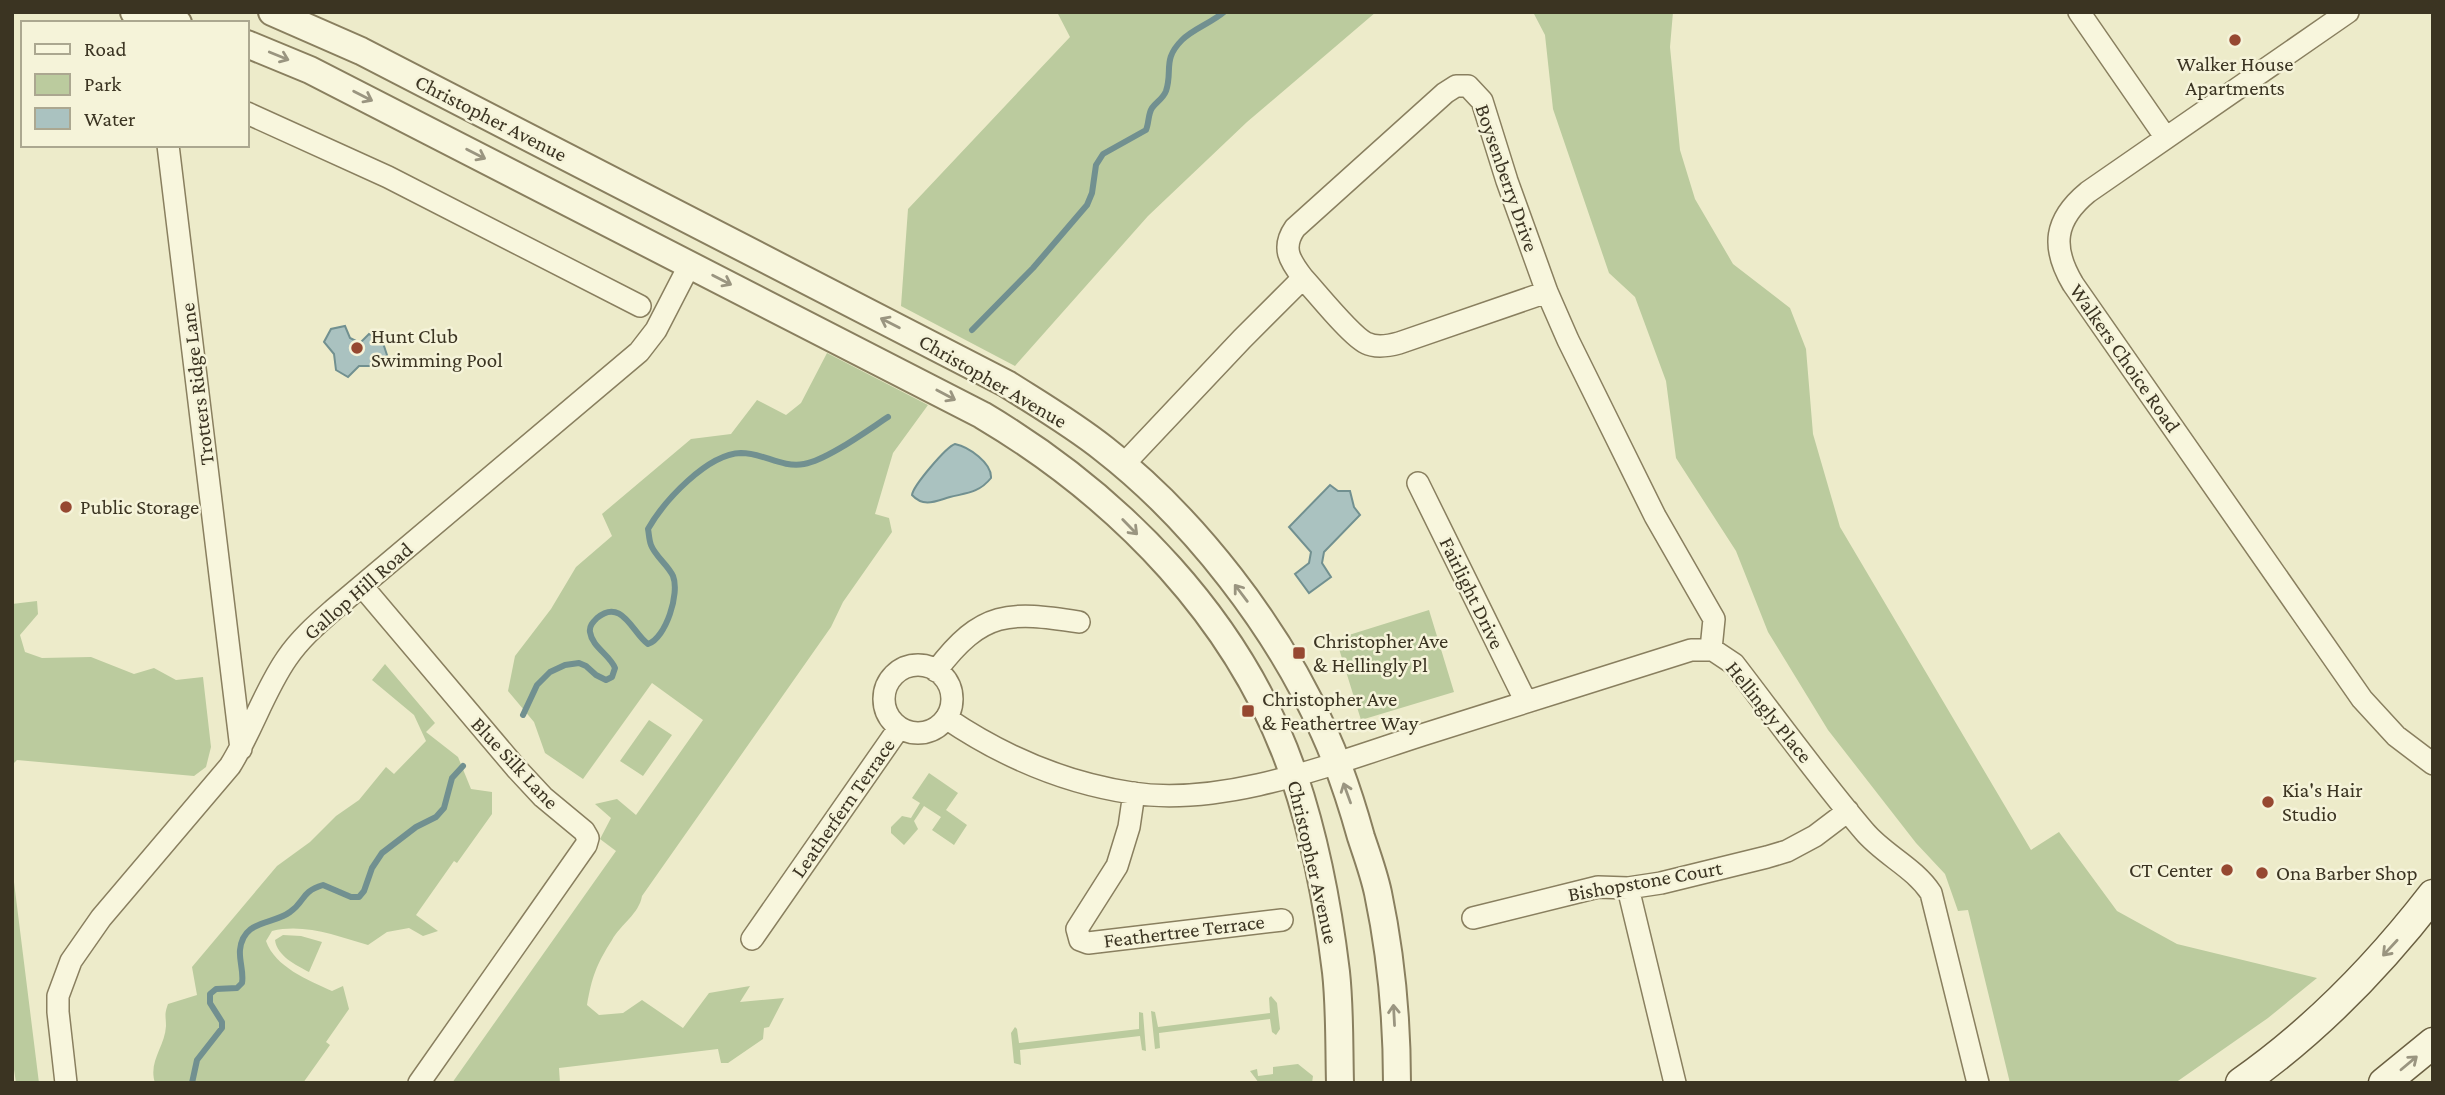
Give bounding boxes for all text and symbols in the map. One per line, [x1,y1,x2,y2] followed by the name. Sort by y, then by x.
[21,21,248,147] legend
[2227,32,2243,48] marker: Walker House Apartments
[84,37,127,61] text: Road
[267,51,289,64] one-way arrow
[2177,52,2293,100] place label: Walker House Apartments
[411,69,571,167] street label: Christopher Avenue
[84,72,121,96] text: Park
[352,90,373,104] one-way arrow
[1471,101,1543,255] street label: Boysenberry Drive
[84,107,136,131] text: Water
[465,147,486,161] one-way arrow
[711,273,732,287] one-way arrow
[2065,279,2185,437] street label: Walkers Choice Road
[175,301,219,467] street label: Trotters Ridge Lane
[880,315,901,329] one-way arrow
[371,324,503,372] place label: Hunt Club Swimming Pool
[915,329,1071,433] street label: Christopher Avenue
[349,340,365,356] marker: Hunt Club Swimming Pool
[935,389,956,403] one-way arrow
[80,495,199,519] place label: Public Storage
[58,499,74,515] marker: Public Storage
[1122,518,1139,535] one-way arrow
[1435,533,1509,653] street label: Fairlight Drive
[299,537,417,645] street label: Gallop Hill Road
[1234,584,1249,602] one-way arrow
[1313,629,1448,677] place label: Christopher Ave & Hellingly Pl
[1291,645,1307,661] marker: Christopher Ave & Hellingly Pl
[1721,656,1817,768] street label: Hellingly Place
[1262,687,1419,735] place label: Christopher Ave & Feathertree Way
[1240,703,1256,719] marker: Christopher Ave & Feathertree Way
[466,712,564,814] street label: Blue Silk Lane
[786,734,900,882] street label: Leatherfern Terrace
[1283,778,1343,946] street label: Christopher Avenue
[2282,778,2363,826] place label: Kia's Hair Studio
[1340,782,1352,804] one-way arrow
[2260,794,2276,810] marker: Kia's Hair Studio
[1566,855,1725,906] street label: Bishopstone Court
[2129,858,2214,882] place label: CT Center
[2276,861,2418,885] place label: Ona Barber Shop
[2219,862,2235,878] marker: CT Center
[2254,865,2270,881] marker: Ona Barber Shop
[1102,909,1266,953] street label: Feathertree Terrace
[2382,939,2398,957] one-way arrow
[1387,1003,1400,1026] one-way arrow
[2399,1055,2417,1071] one-way arrow

